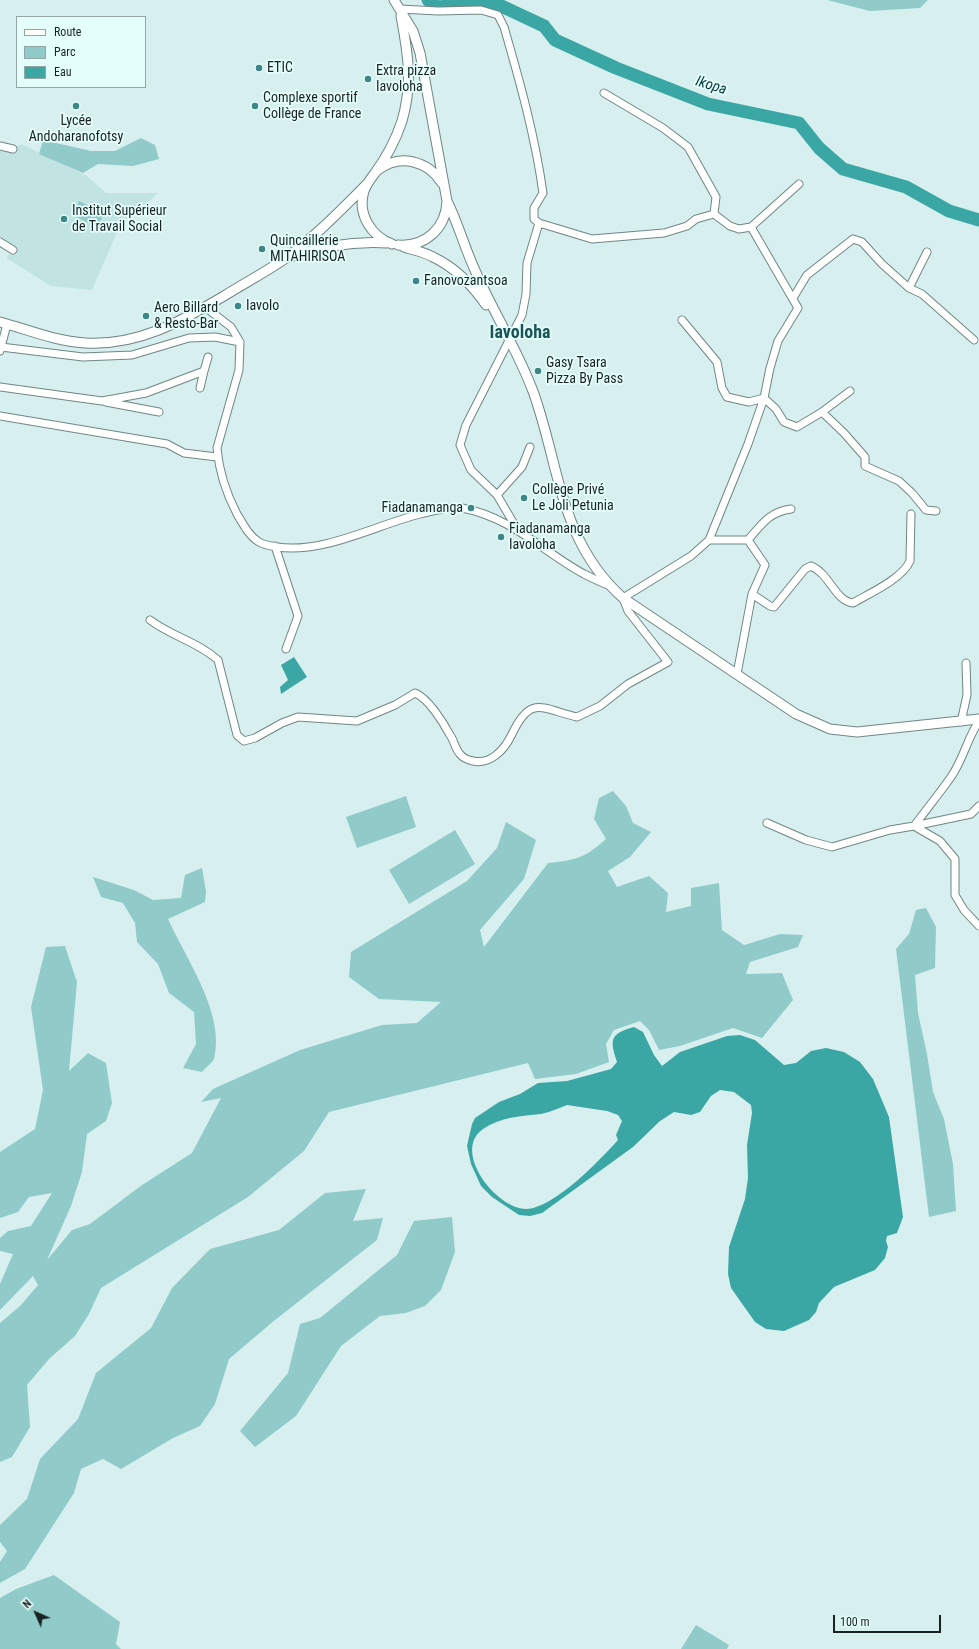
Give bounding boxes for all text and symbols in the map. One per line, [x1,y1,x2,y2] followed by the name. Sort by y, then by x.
[16,16,146,88] legend
[54,25,81,39] text: Route
[54,45,75,59] text: Parc
[267,60,293,76] place label: ETIC
[254,63,264,73] marker: ETIC
[376,63,436,96] place label: Extra pizza Iavoloha
[54,65,72,79] text: Eau
[693,73,729,99] water label: Ikopa
[363,74,373,84] marker: Extra pizza Iavoloha
[263,90,361,122] place label: Complexe sportif Collège de France
[71,101,81,111] marker: Lycée Andoharanofotsy
[250,101,260,111] marker: Complexe sportif Collège de France
[29,113,123,146] place label: Lycée Andoharanofotsy
[72,203,167,236] place label: Institut Supérieur de Travail Social
[59,214,69,224] marker: Institut Supérieur de Travail Social
[270,233,345,266] place label: Quincaillerie MITAHIRISOA
[257,244,267,254] marker: Quincaillerie MITAHIRISOA
[424,273,508,289] place label: Fanovozantsoa
[411,276,421,286] marker: Fanovozantsoa
[246,298,279,314] place label: Iavolo
[154,300,218,332] place label: Aero Billard & Resto-Bar
[233,301,243,311] marker: Iavolo
[141,311,151,321] marker: Aero Billard & Resto-Bar
[490,322,550,344] district label: Iavoloha
[546,355,623,388] place label: Gasy Tsara Pizza By Pass
[533,366,543,376] marker: Gasy Tsara Pizza By Pass
[532,482,614,514] place label: Collège Privé Le Joli Petunia
[519,493,529,503] marker: Collège Privé Le Joli Petunia
[382,500,463,516] place label: Fiadanamanga
[466,503,476,513] marker: Fiadanamanga
[509,521,590,554] place label: Fiadanamanga Iavoloha
[496,532,506,542] marker: Fiadanamanga Iavoloha
[16,1593,56,1633] north arrow
[20,1597,34,1611] text: N
[835,1607,943,1633] scale bar
[840,1615,870,1629] text: 100 m

